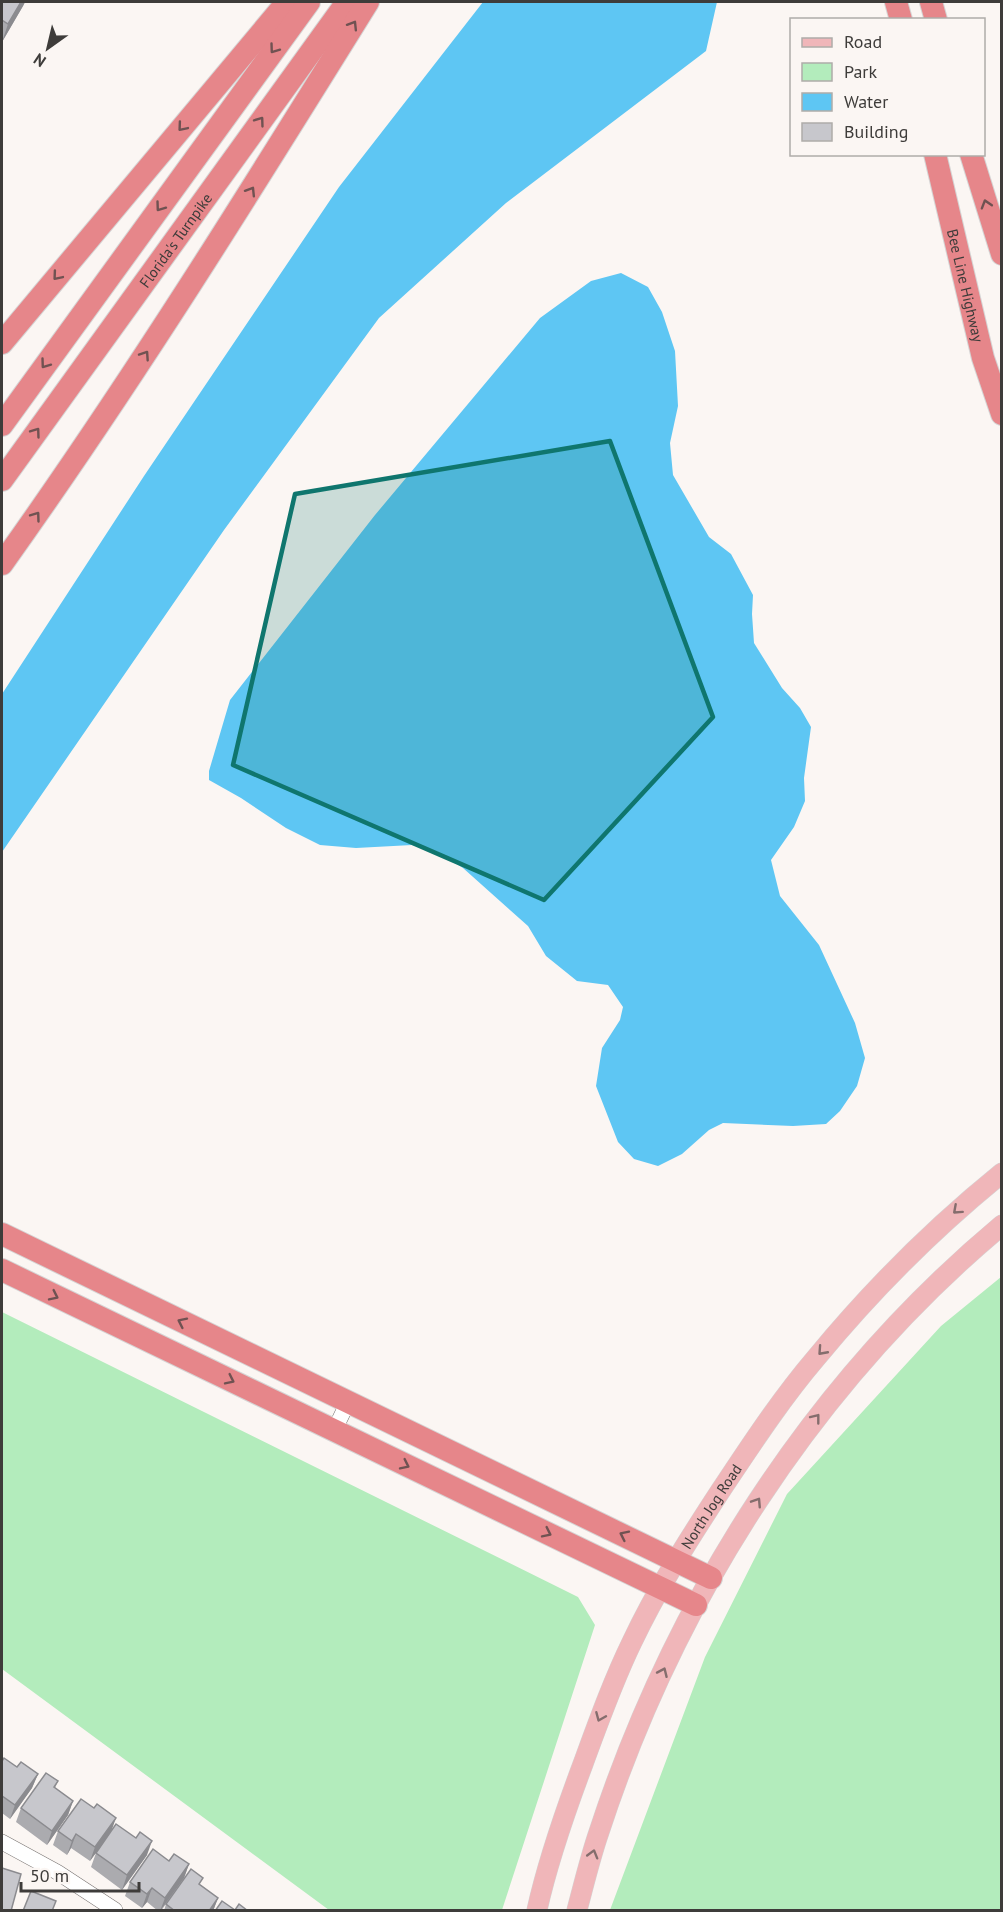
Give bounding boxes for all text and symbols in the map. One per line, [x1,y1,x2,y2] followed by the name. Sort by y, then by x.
[18,18,78,78] north arrow
[790,18,985,156] legend
[346,21,358,31] one-way arrow
[844,30,882,53] text: Road
[271,42,282,53] one-way arrow
[30,49,50,72] text: N
[844,60,877,83] text: Park
[844,90,888,113] text: Water
[253,117,264,128] one-way arrow
[179,120,190,131] one-way arrow
[844,120,908,143] text: Building
[243,187,255,197] one-way arrow
[135,189,216,291] street label: Florida's Turnpike
[981,199,993,210] one-way arrow
[156,200,167,211] one-way arrow
[943,227,988,344] street label: Bee Line Highway
[54,269,65,280] one-way arrow
[138,350,149,361] one-way arrow
[41,358,52,369] one-way arrow
[29,428,40,439] one-way arrow
[28,512,39,523] one-way arrow
[953,1203,964,1214] one-way arrow
[48,1288,59,1300] one-way arrow
[177,1317,188,1329] one-way arrow
[818,1344,829,1355] one-way arrow
[223,1373,234,1385] one-way arrow
[809,1414,820,1425] one-way arrow
[399,1458,410,1470] one-way arrow
[676,1460,745,1552] street label: North Jog Road
[750,1498,761,1509] one-way arrow
[540,1526,551,1538] one-way arrow
[619,1531,630,1543] one-way arrow
[656,1668,668,1679] one-way arrow
[595,1711,607,1722] one-way arrow
[585,1849,598,1859] one-way arrow
[21,1855,140,1893] scale bar
[30,1864,69,1887] text: 50 m

